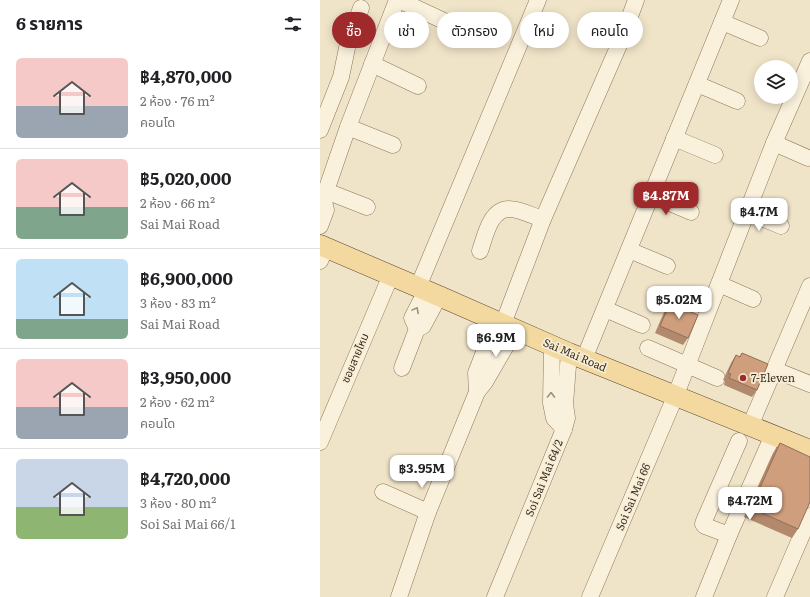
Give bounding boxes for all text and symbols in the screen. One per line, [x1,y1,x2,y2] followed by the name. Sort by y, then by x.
[16,10,83,35] text: 6 รายการ
[332,12,376,48] chip: ซื้อ
[384,12,429,48] chip: เช่า
[437,12,512,48] chip: ตัวกรอง
[520,12,569,48] chip: ใหม่
[577,12,643,48] chip: คอนโด
[282,13,304,35] icon: filters
[754,60,798,104] map controls
[754,60,798,104] button: layers
[140,63,232,88] text: ฿4,870,000
[48,74,96,122] icon: home
[140,91,215,110] text: 2 ห้อง · 76 m²
[140,112,175,131] text: คอนโด
[140,165,231,190] text: ฿5,020,000
[48,175,96,223] icon: home
[633,182,699,216] pin: ฿4.87M
[643,185,690,204] text: ฿4.87M
[140,193,215,212] text: 2 ห้อง · 66 m²
[731,198,787,232] pin: ฿4.7M
[740,201,778,220] text: ฿4.7M
[140,214,220,233] text: Sai Mai Road
[140,265,233,290] text: ฿6,900,000
[48,275,96,323] icon: home
[646,286,712,320] pin: ฿5.02M
[656,289,702,308] text: ฿5.02M
[140,293,216,312] text: 3 ห้อง · 83 m²
[412,307,419,314] one-way arrow
[140,314,220,333] text: Sai Mai Road
[468,324,524,358] pin: ฿6.9M
[476,327,516,346] text: ฿6.9M
[336,330,372,385] street label: ซอยสายไหม
[541,334,610,375] street label: Sai Mai Road
[140,364,231,389] text: ฿3,950,000
[751,369,795,385] place label: 7-Eleven
[738,373,748,383] marker: 7-Eleven
[48,375,96,423] icon: home
[140,392,215,411] text: 2 ห้อง · 62 m²
[547,392,555,398] one-way arrow
[140,413,175,432] text: คอนโด
[520,436,566,519] street label: Soi Sai Mai 64/2
[389,455,455,489] pin: ฿3.95M
[399,458,445,477] text: ฿3.95M
[611,460,653,533] street label: Soi Sai Mai 66
[140,465,230,490] text: ฿4,720,000
[48,475,96,523] icon: home
[717,487,783,521] pin: ฿4.72M
[727,490,773,509] text: ฿4.72M
[140,493,216,512] text: 3 ห้อง · 80 m²
[140,514,235,533] text: Soi Sai Mai 66/1

